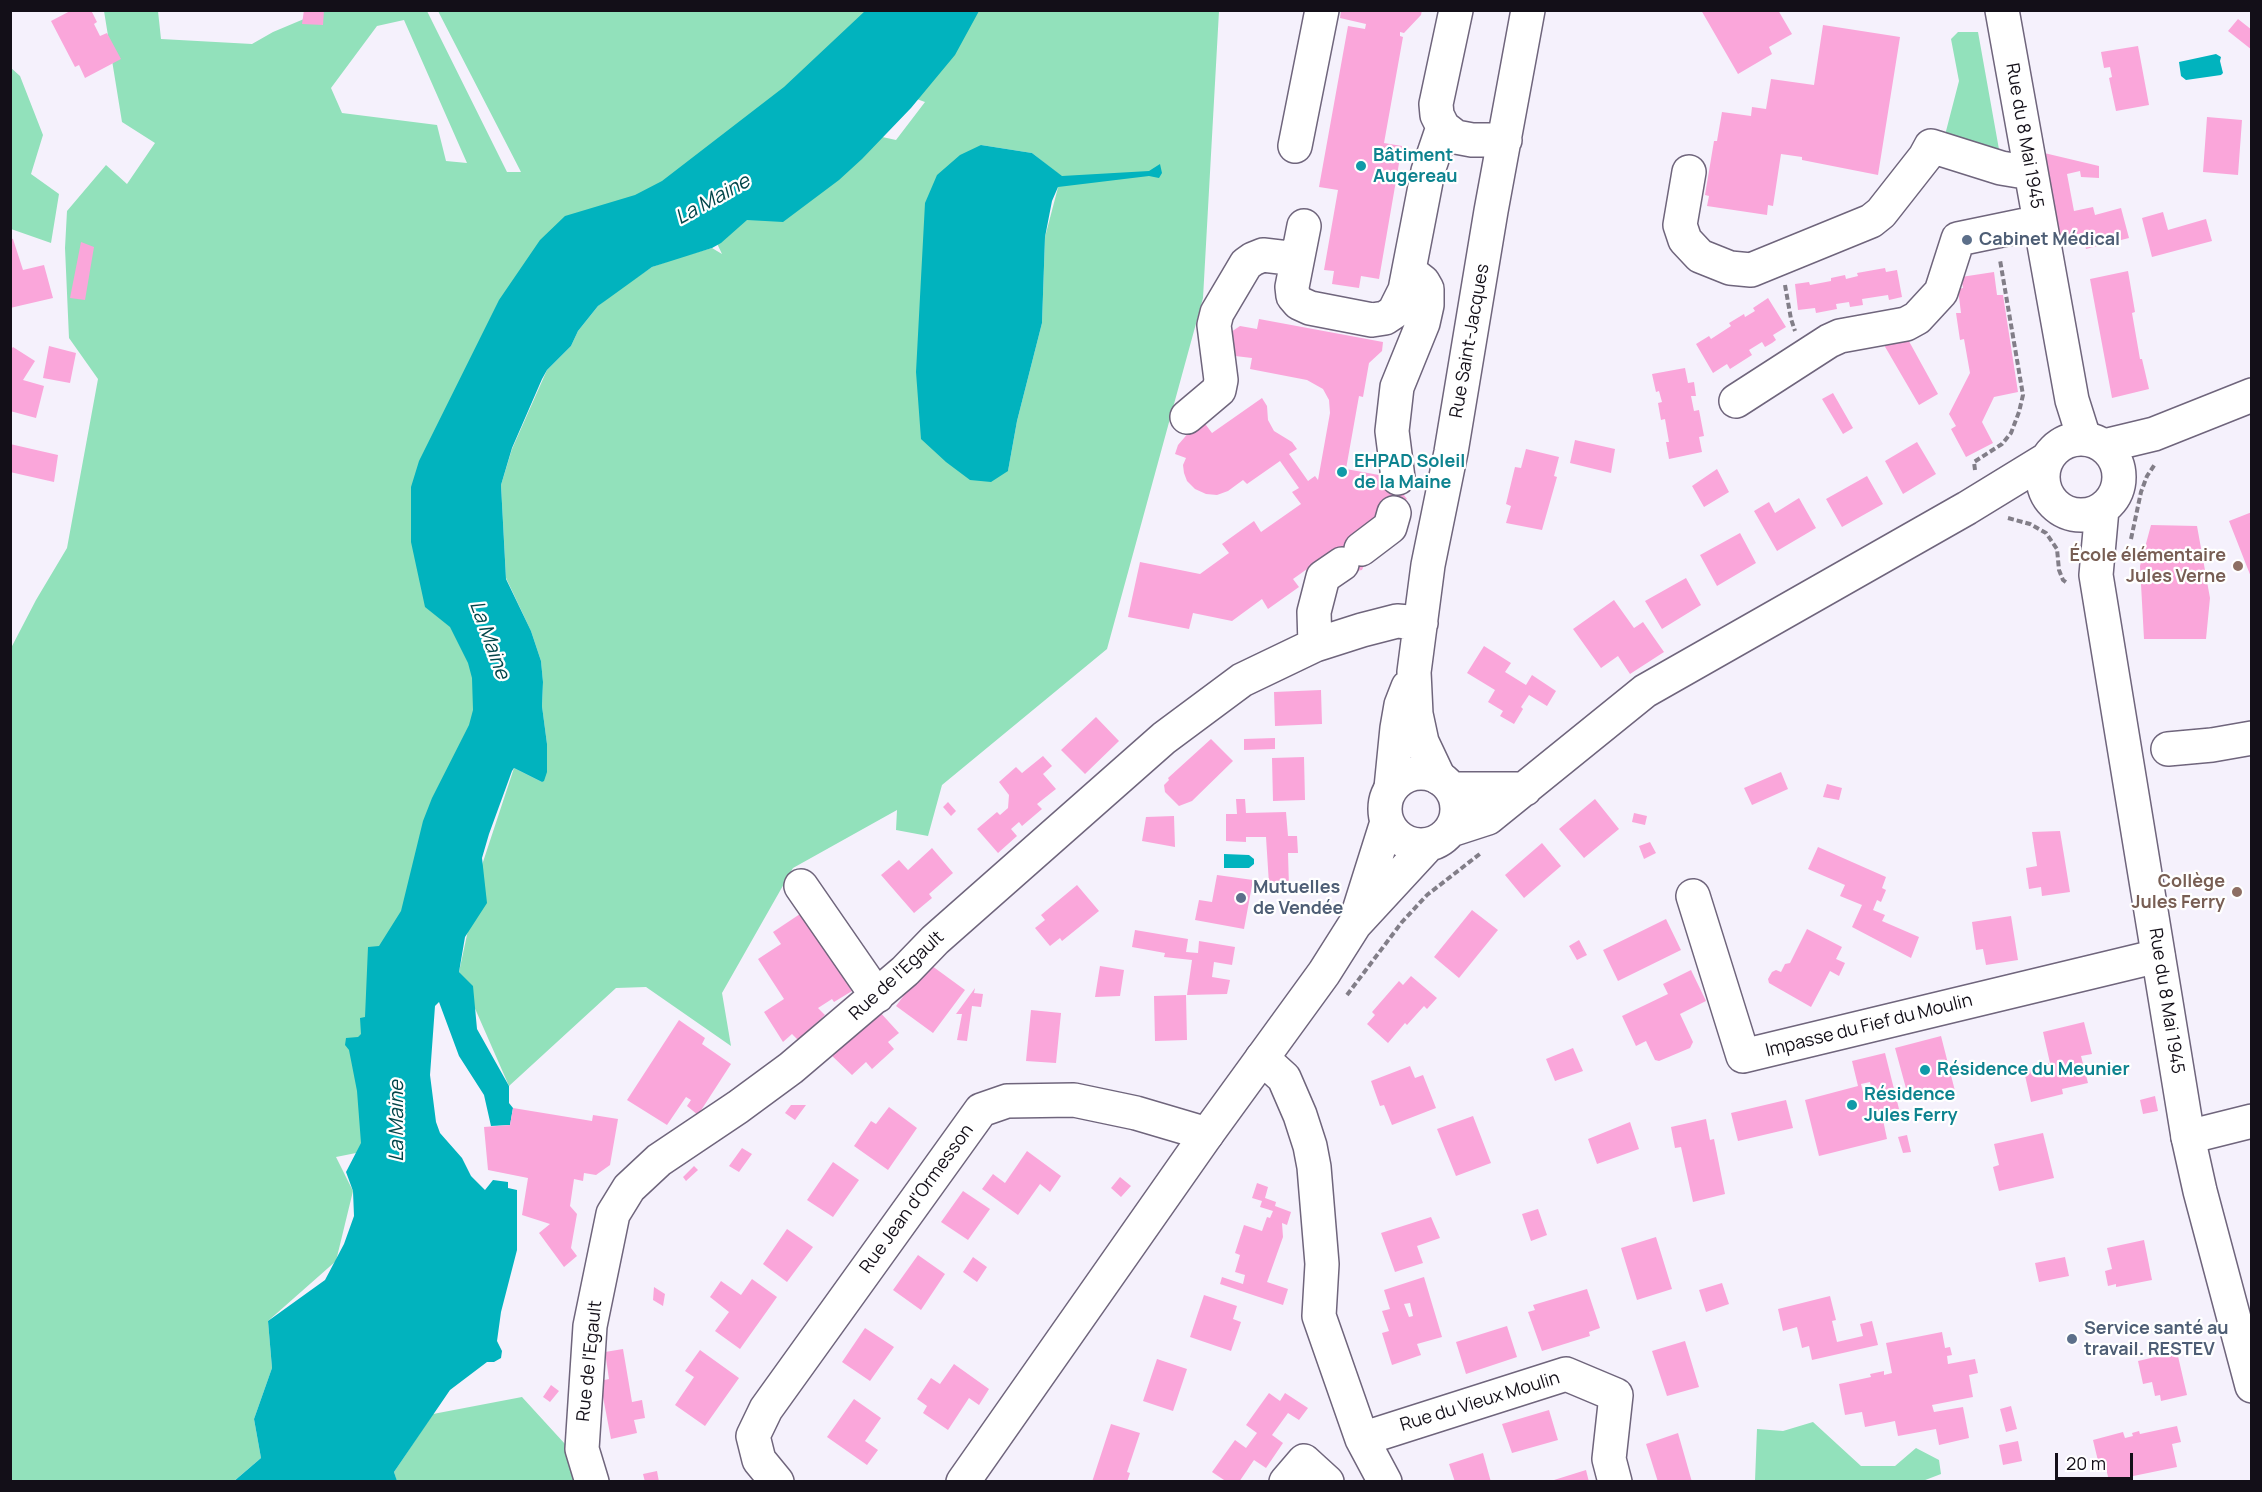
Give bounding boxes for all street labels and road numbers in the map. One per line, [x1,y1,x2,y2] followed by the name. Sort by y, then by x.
[2001,62,2047,210] street label: Rue du 8 Mai 1945
[1446,262,1494,420] street label: Rue Saint-Jacques
[845,927,949,1025] street label: Rue de l'Egault
[2144,927,2188,1075] street label: Rue du 8 Mai 1945
[1763,990,1975,1062] street label: Impasse du Fief du Moulin
[856,1120,978,1278] street label: Rue Jean d'Ormesson
[573,1299,607,1423] street label: Rue de l'Egault
[1398,1367,1562,1437] street label: Rue du Vieux Moulin

